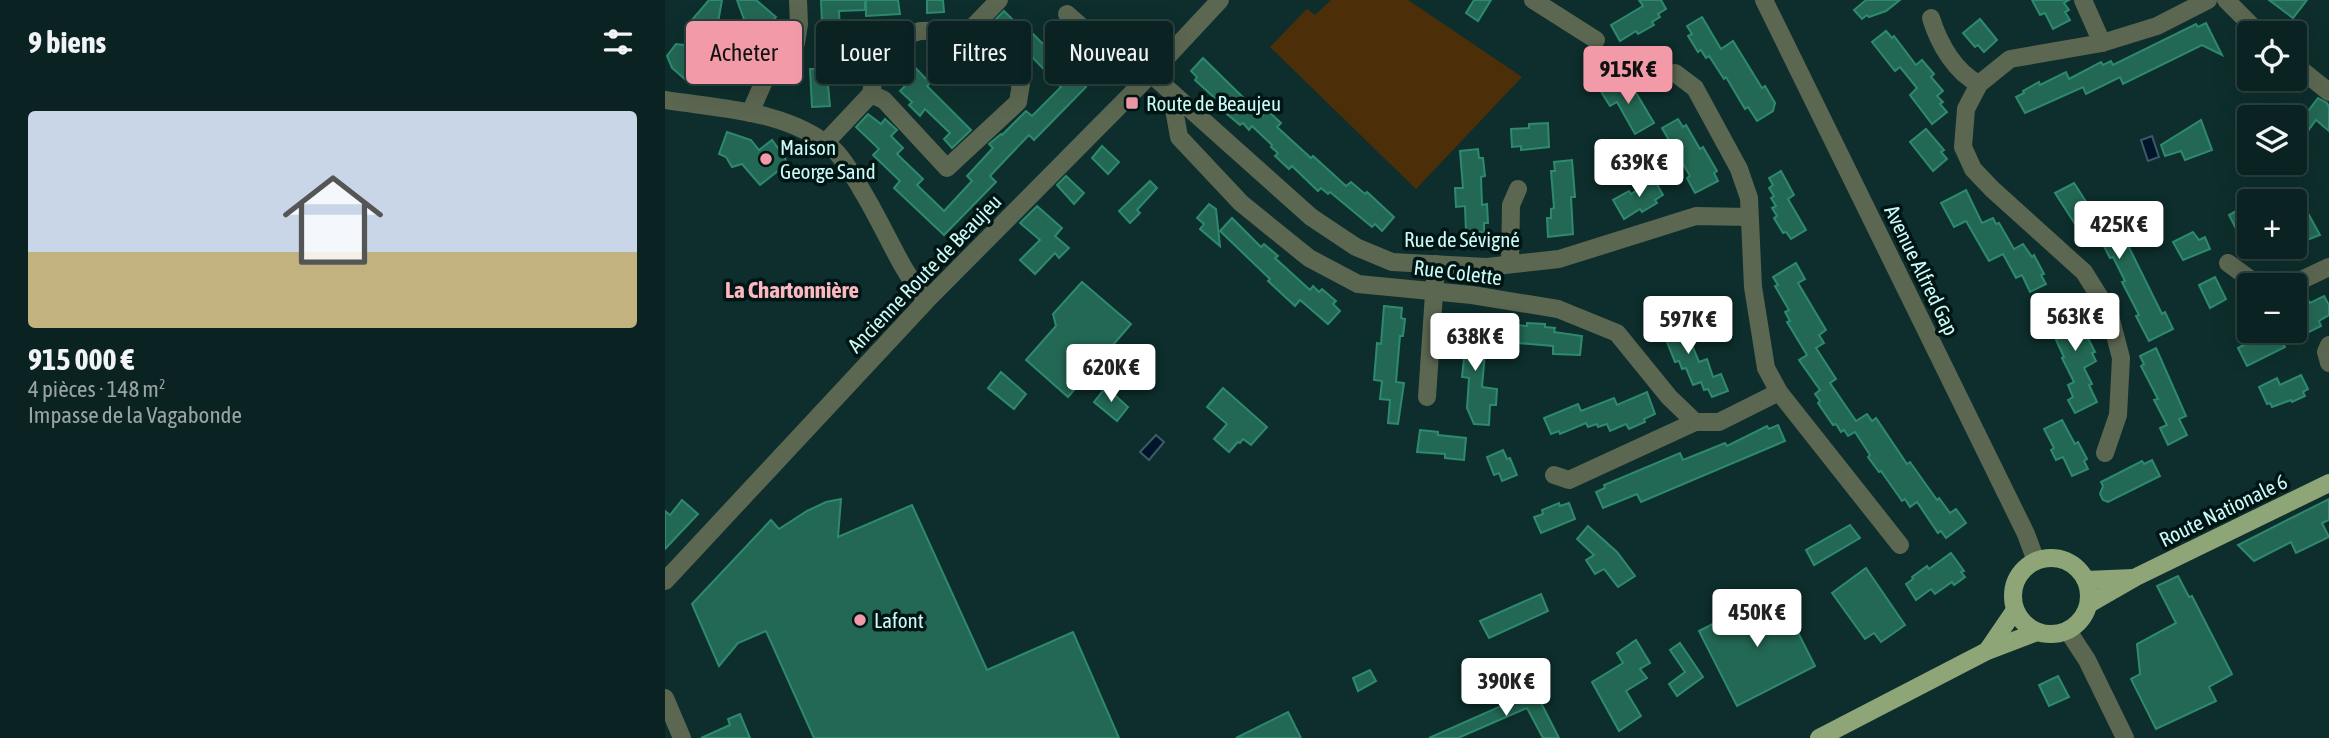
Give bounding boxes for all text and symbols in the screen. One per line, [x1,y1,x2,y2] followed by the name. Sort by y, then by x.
[686,21,802,84] chip: Acheter
[816,21,914,84] chip: Louer
[928,21,1031,84] chip: Filtres
[1045,21,1173,84] chip: Nouveau
[2237,21,2307,343] map controls
[2237,21,2307,91] button: locate
[599,23,637,61] icon: filters
[28,25,106,59] text: 9 biens
[1571,46,1685,106] pin: 915K €
[1599,56,1657,82] text: 915K €
[1146,91,1281,115] place label: Route de Beaujeu
[1124,95,1140,111] marker: Route de Beaujeu
[2237,105,2307,175] button: layers
[780,135,876,183] place label: Maison George Sand
[1582,140,1696,199] pin: 639K €
[1610,149,1668,175] text: 639K €
[758,151,774,167] marker: Maison George Sand
[270,157,396,283] icon: home
[842,189,1006,357] street label: Ancienne Route de Beaujeu
[2237,189,2307,259] button: +
[1880,201,1964,339] street label: Avenue Alfred Gap
[2062,202,2176,261] pin: 425K €
[2090,211,2148,237] text: 425K €
[1404,227,1520,251] street label: Rue de Sévigné
[1413,255,1503,289] street label: Rue Colette
[2237,273,2307,343] button: −
[725,277,859,303] district label: La Chartonnière
[2018,294,2132,353] pin: 563K €
[1631,296,1745,356] pin: 597K €
[2046,303,2104,329] text: 563K €
[1659,306,1717,332] text: 597K €
[1418,314,1532,373] pin: 638K €
[1446,323,1504,349] text: 638K €
[28,342,134,376] text: 915 000 €
[1054,344,1168,404] pin: 620K €
[1082,354,1140,380] text: 620K €
[28,376,165,402] text: 4 pièces · 148 m²
[28,402,242,428] text: Impasse de la Vagabonde
[2155,469,2291,551] street label: Route Nationale 6
[1700,590,1814,649] pin: 450K €
[1728,599,1786,625] text: 450K €
[874,608,924,632] place label: Lafont
[852,612,868,628] marker: Lafont
[1449,658,1563,718] pin: 390K €
[1477,668,1535,694] text: 390K €

